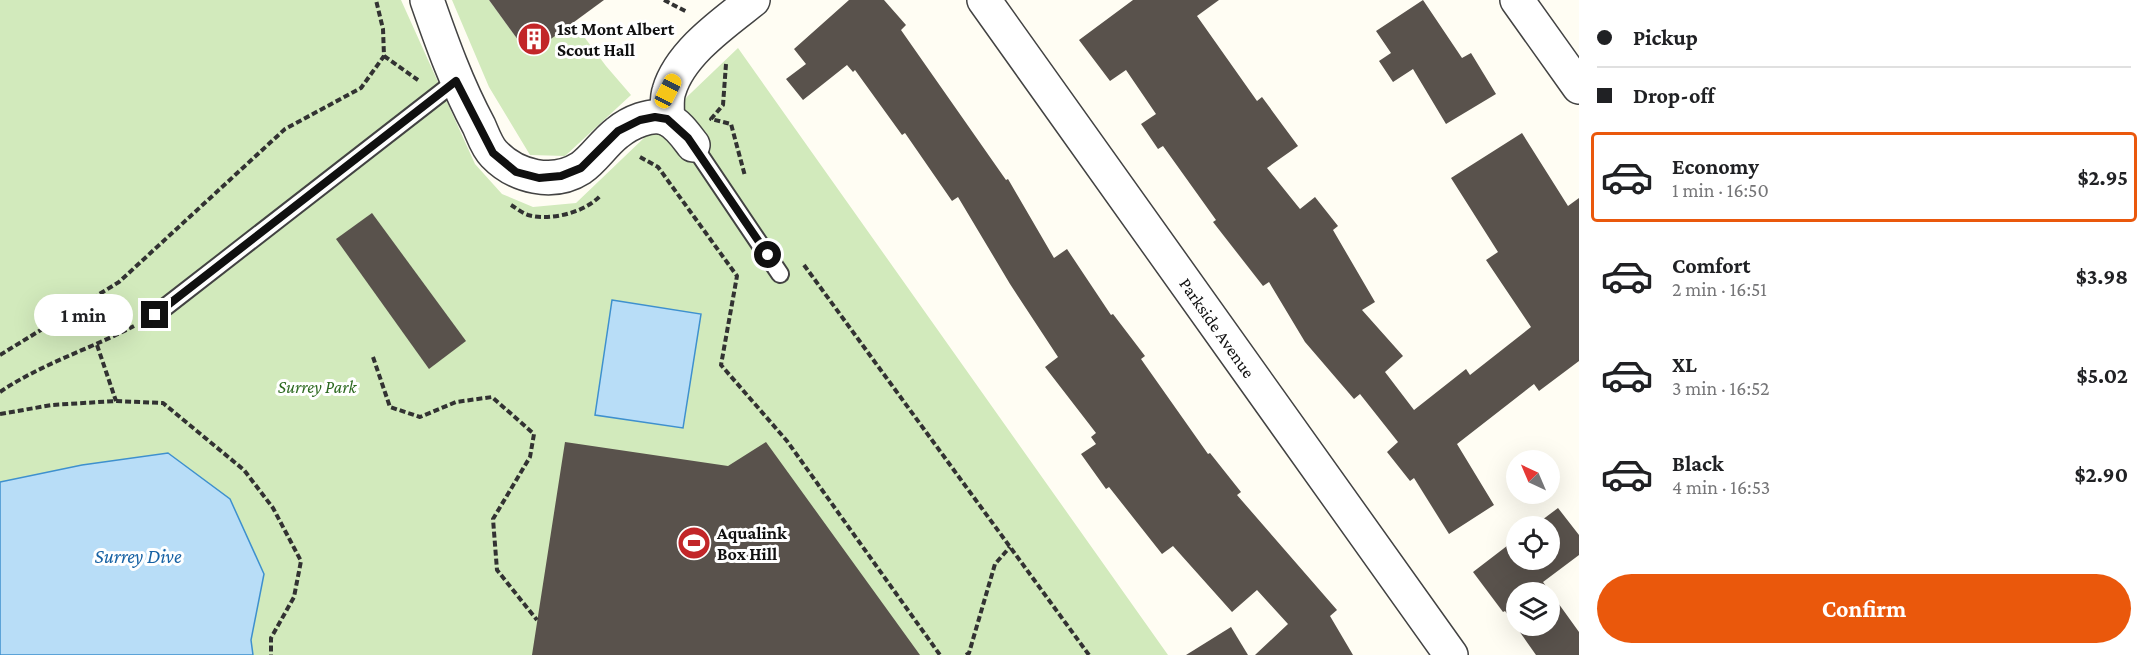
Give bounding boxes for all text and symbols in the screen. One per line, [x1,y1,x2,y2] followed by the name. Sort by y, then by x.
[557,19,675,60] place label: 1st Mont Albert Scout Hall
[516,21,552,57] building icon: 1st Mont Albert Scout Hall
[1633,25,1698,50] text: Pickup
[652,71,684,111] car
[1633,83,1715,108] text: Drop-off
[1600,150,1654,204] icon: car
[1672,154,1759,179] text: Economy
[2077,165,2128,190] text: $2.95
[1672,179,1769,201] text: 1 min · 16:50
[754,241,781,268] route start
[1600,249,1654,303] icon: car
[1672,253,1750,278] text: Comfort
[2076,264,2128,289] text: $3.98
[1175,274,1259,382] street label: Parkside Avenue
[1672,278,1767,300] text: 2 min · 16:51
[35,294,134,336] callout: 1 min
[141,301,168,328] route end
[61,304,106,326] text: 1 min
[1600,348,1654,402] icon: car
[1672,352,1697,377] text: XL
[2076,363,2128,388] text: $5.02
[278,377,357,397] park label: Surrey Park
[1672,377,1769,399] text: 3 min · 16:52
[1600,447,1654,501] icon: car
[1506,450,1560,504] north arrow
[1506,450,1560,636] map controls
[1672,451,1724,476] text: Black
[2074,462,2128,487] text: $2.90
[1672,476,1770,498] text: 4 min · 16:53
[1506,516,1560,570] button: locate
[716,523,787,564] place label: Aqualink Box Hill
[676,525,712,561] sports icon: Aqualink Box Hill
[94,545,182,568] water label: Surrey Dive
[1597,574,2131,643] button: Confirm
[1506,582,1560,636] button: layers

